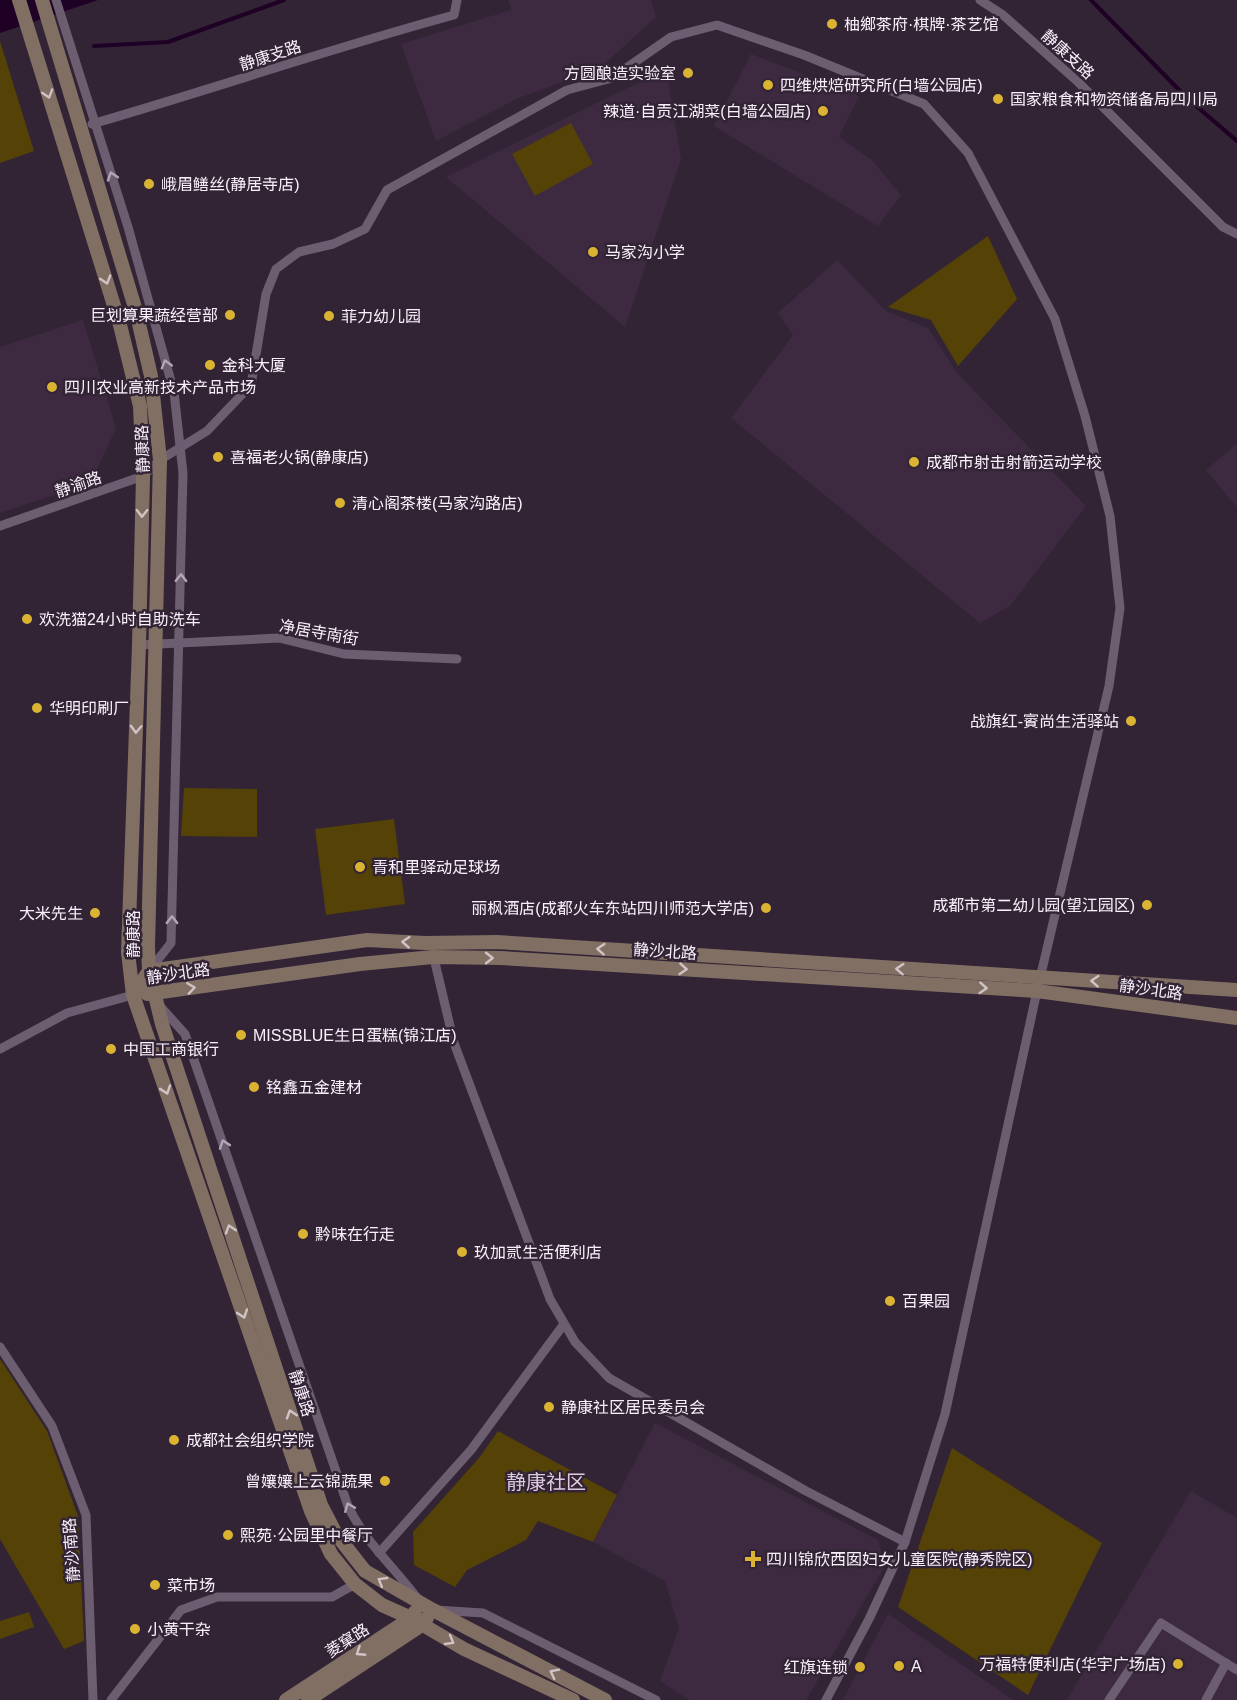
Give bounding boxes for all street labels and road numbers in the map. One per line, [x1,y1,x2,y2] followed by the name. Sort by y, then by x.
[1038,27,1097,82] street label: 静康支路
[237,38,303,73] street label: 静康支路
[133,425,152,473] street label: 静康路
[53,469,104,500] street label: 静渝路
[278,617,360,648] street label: 净居寺南街
[125,910,142,958] street label: 静康路
[632,941,697,962] street label: 静沙北路
[145,961,211,986] street label: 静沙北路
[1118,977,1184,1002] street label: 静沙北路
[286,1368,317,1419] street label: 静康路
[61,1517,82,1582] street label: 静沙南路
[323,1620,372,1661] street label: 菱窠路

